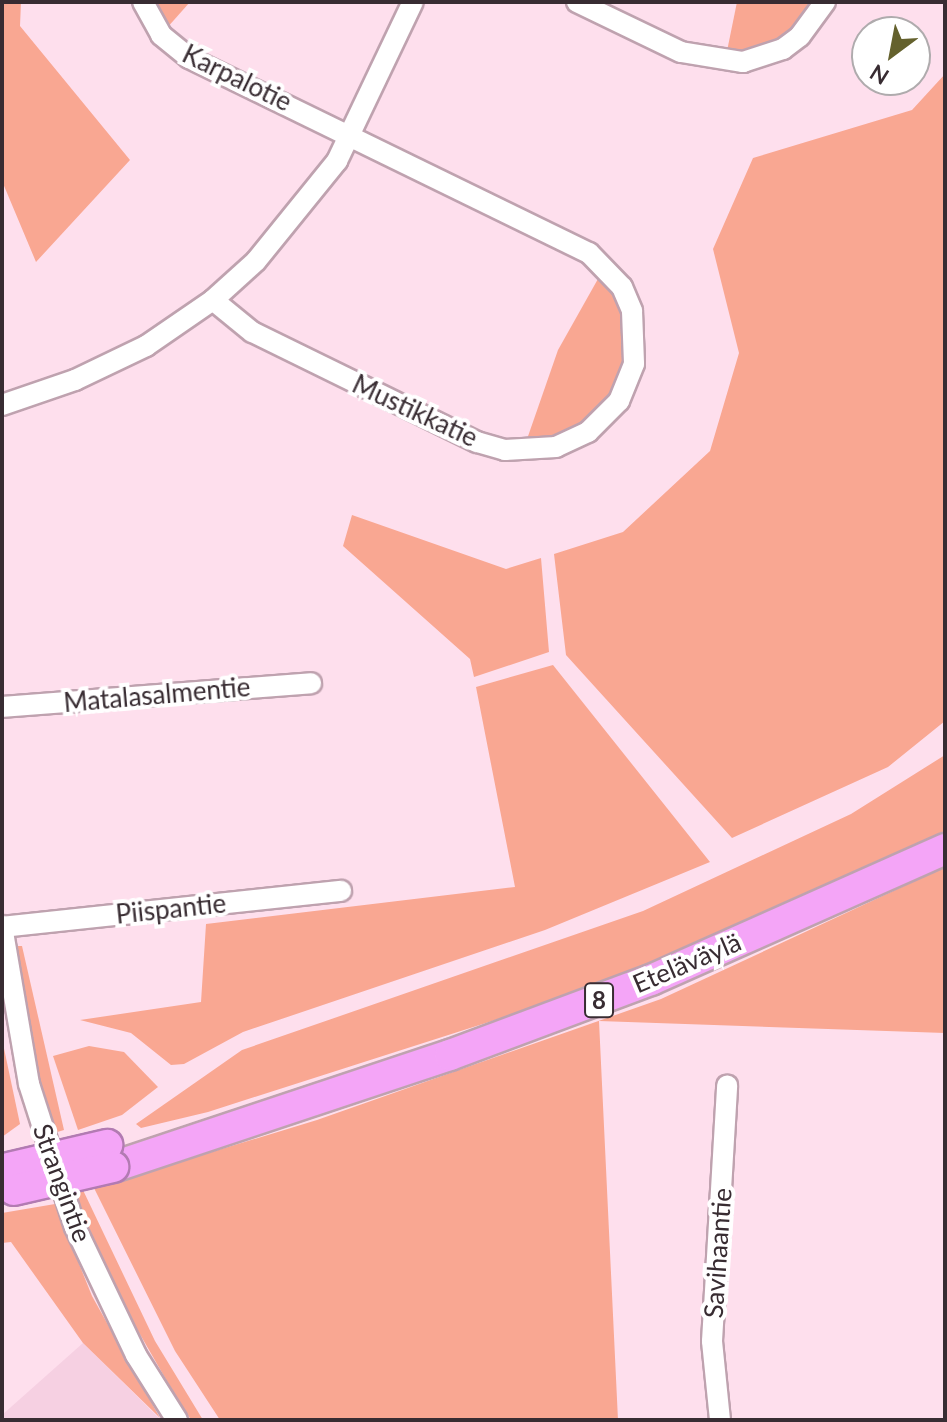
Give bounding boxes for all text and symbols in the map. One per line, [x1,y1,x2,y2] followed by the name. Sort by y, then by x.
[851,16,931,96] north arrow
[177,38,297,118] street label: Karpalotie
[865,59,893,91] text: N
[347,368,483,454] street label: Mustikkatie
[62,671,252,719] street label: Matalasalmentie
[114,888,228,930] street label: Piispantie
[628,926,746,1000] street label: Eteläväylä
[583,980,615,1020] road number: 8
[26,1120,98,1246] street label: Strangintie
[698,1187,738,1319] street label: Savihaantie

